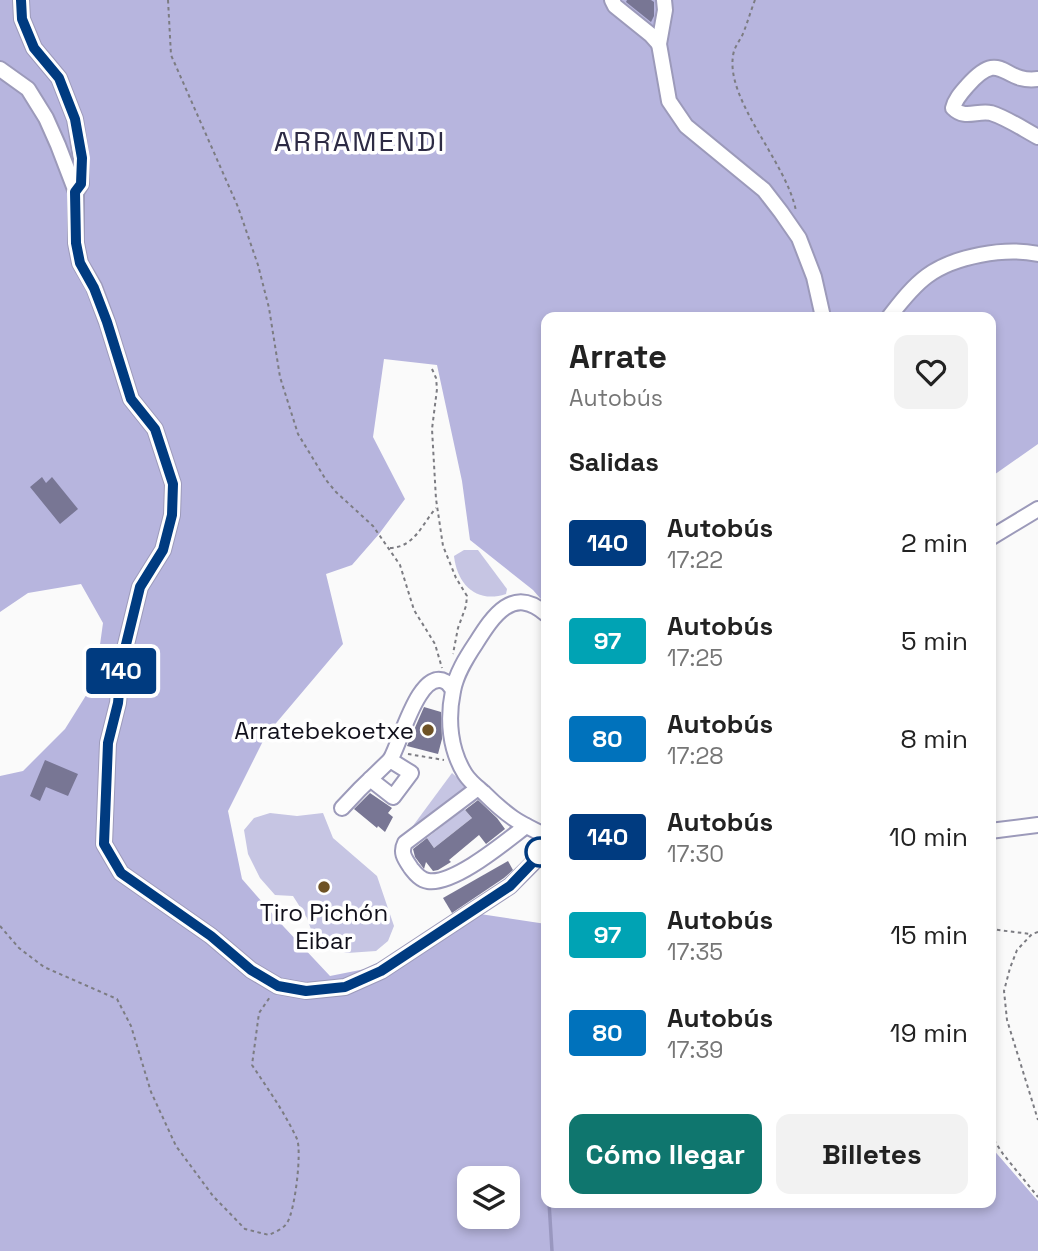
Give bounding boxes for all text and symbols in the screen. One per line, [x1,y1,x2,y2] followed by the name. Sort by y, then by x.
[274,123,446,159] district label: ARRAMENDI
[894,335,968,409] button: heart
[569,336,667,378] text: Arrate
[569,383,663,413] text: Autobús
[569,445,659,479] text: Salidas
[667,511,773,545] text: Autobús
[901,526,968,560] text: 2 min
[587,527,628,558] text: 140
[667,545,723,575] text: 17:22
[667,609,773,643] text: Autobús
[901,624,968,658] text: 5 min
[594,625,621,656] text: 97
[667,643,723,673] text: 17:25
[81,648,161,694] line badge: 140
[100,655,142,686] text: 140
[667,707,773,741] text: Autobús
[234,715,414,746] place label: Arratebekoetxe
[420,722,436,738] marker: Arratebekoetxe
[900,722,968,756] text: 8 min
[593,723,622,754] text: 80
[667,741,724,771] text: 17:28
[667,805,773,839] text: Autobús
[889,820,968,854] text: 10 min
[587,821,628,852] text: 140
[525,837,555,867] unlabelled marker
[667,839,724,869] text: 17:30
[316,879,332,895] marker: Tiro Pichón Eibar
[260,897,388,956] place label: Tiro Pichón Eibar
[667,903,773,937] text: Autobús
[890,918,968,952] text: 15 min
[594,919,621,950] text: 97
[667,937,723,967] text: 17:35
[667,1001,773,1035] text: Autobús
[890,1016,968,1050] text: 19 min
[593,1017,622,1048] text: 80
[667,1035,723,1065] text: 17:39
[569,1114,762,1194] button: Cómo llegar
[776,1114,968,1194] button: Billetes
[457,1166,520,1229] map controls
[457,1166,520,1229] button: layers

